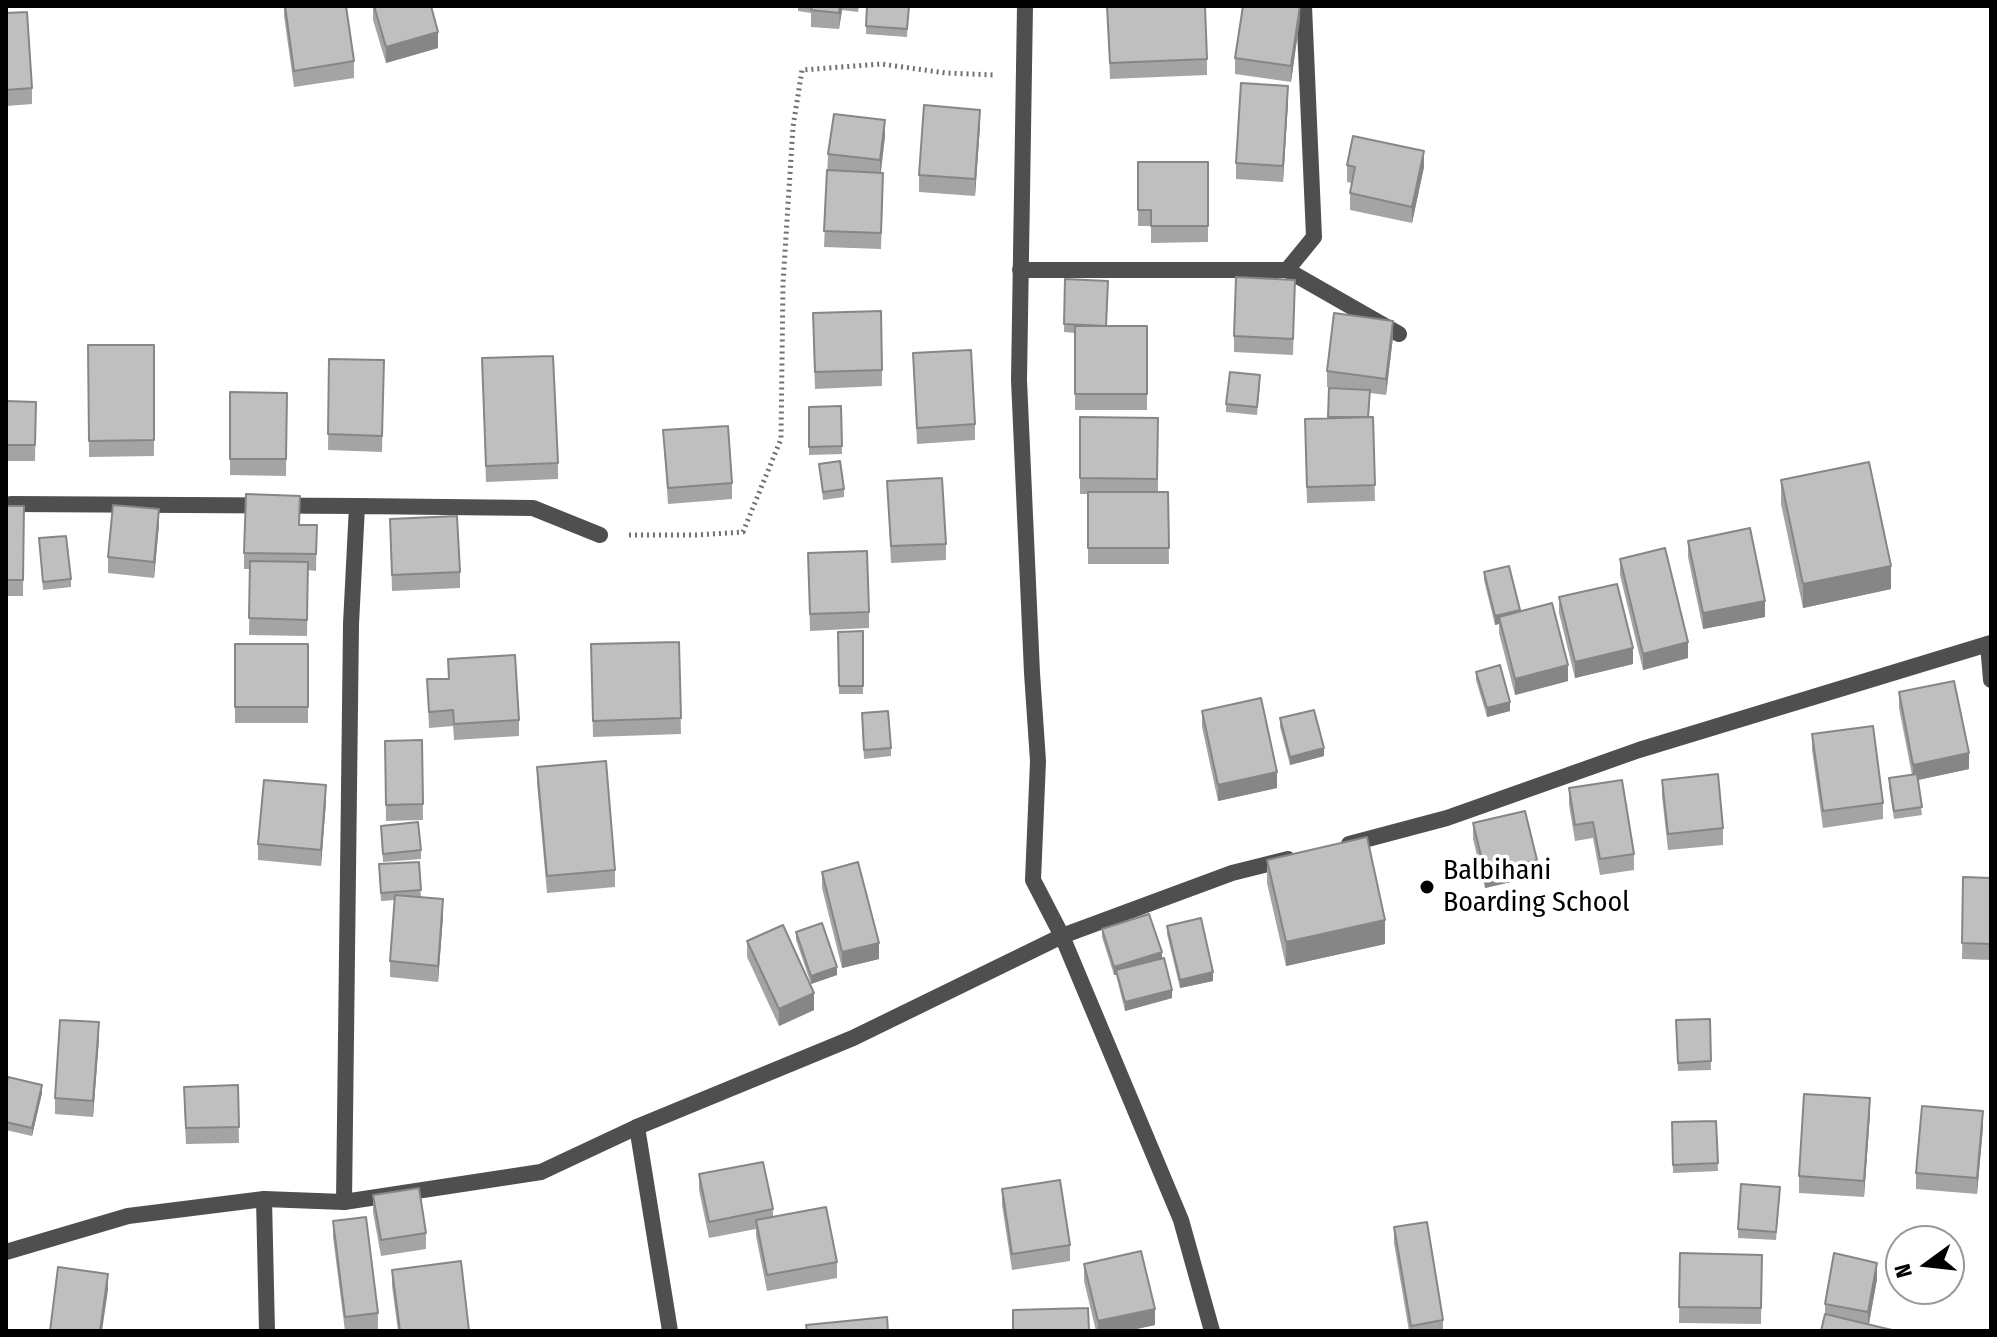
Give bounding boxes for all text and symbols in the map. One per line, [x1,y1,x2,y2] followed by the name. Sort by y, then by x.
[1443,854,1630,920] place label: Balbihani Boarding School
[1418,878,1436,896] marker: Balbihani Boarding School
[1885,1225,1965,1305] north arrow
[1889,1261,1918,1281] text: N

